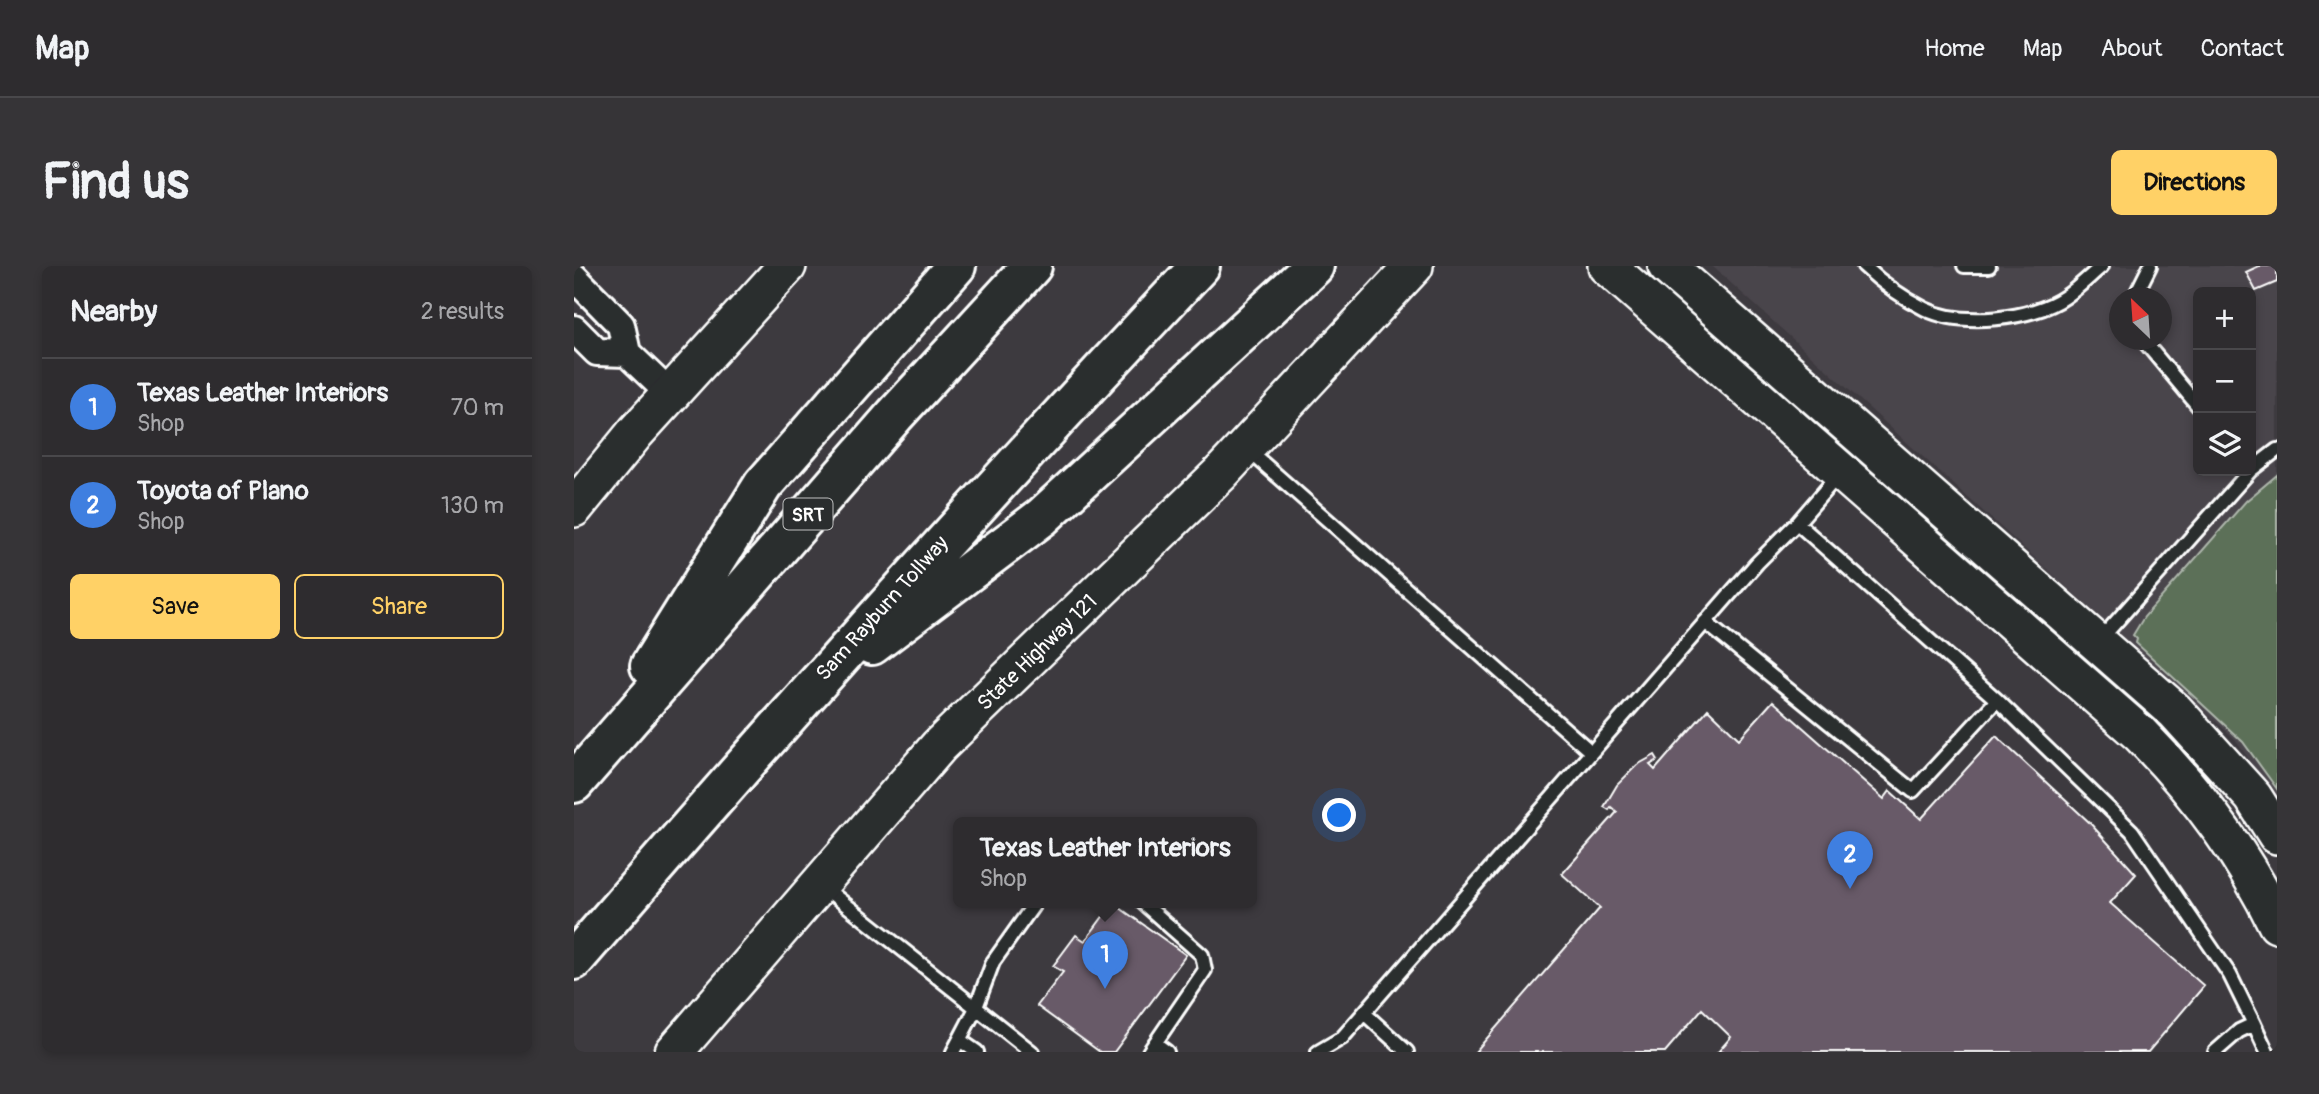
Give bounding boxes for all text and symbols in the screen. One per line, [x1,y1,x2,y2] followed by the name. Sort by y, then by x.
[35,28,90,69] text: Map
[1924,34,1985,63] text: Home
[2023,34,2063,63] text: Map
[2101,34,2163,63] text: About
[2201,34,2284,63] text: Contact
[2111,150,2277,215] button: Directions
[42,152,189,213] text: Find us
[2109,287,2172,350] north arrow
[2193,287,2256,476] map controls
[2193,287,2256,350] button: +
[70,293,157,330] text: Nearby
[421,297,504,326] text: 2 results
[2193,350,2256,413] button: −
[137,377,388,409] text: Texas Leather Interiors
[89,393,98,422] text: 1
[451,393,504,422] text: 70 m
[137,409,185,438] text: Shop
[2193,413,2256,476] button: layers
[137,475,309,507] text: Toyota of Plano
[87,491,99,520] text: 2
[441,491,504,520] text: 130 m
[784,498,832,530] road number: SRT
[137,507,185,536] text: Shop
[810,530,955,686] street label: Sam Rayburn Tollway
[70,574,280,639] button: Save
[294,574,504,639] button: Share
[972,588,1103,716] street label: State Highway 121
[1322,798,1356,832] your location
[953,817,1257,908] popup
[1827,831,1873,889] pin: 2
[979,832,1231,864] text: Texas Leather Interiors
[979,864,1027,893] text: Shop
[1082,931,1128,989] pin: 1

